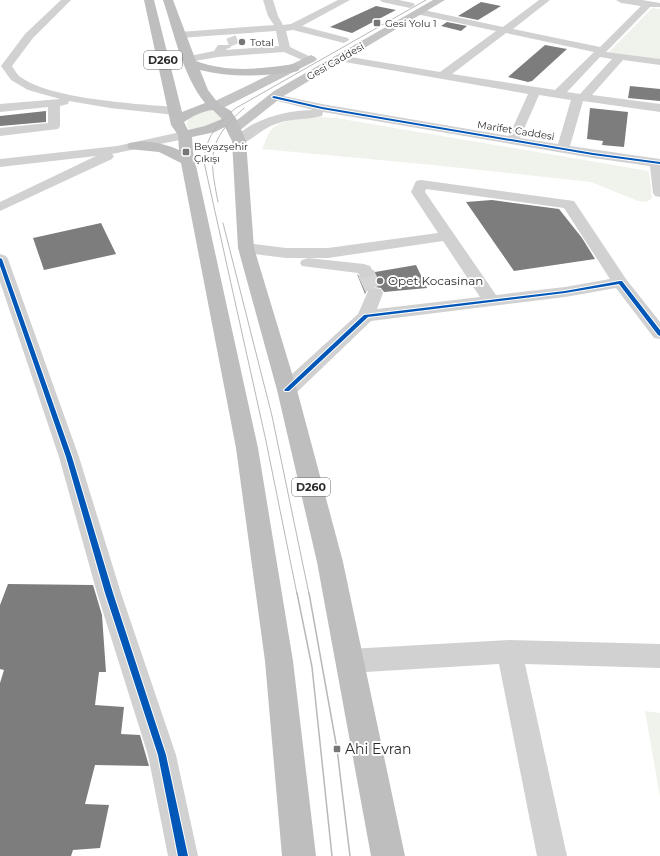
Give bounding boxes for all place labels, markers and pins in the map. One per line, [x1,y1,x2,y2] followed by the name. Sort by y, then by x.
[385,17,437,30] place label: Gesi Yolu 1
[372,18,382,28] marker: Gesi Yolu 1
[250,36,274,49] place label: Total
[237,37,247,47] marker: Total
[194,140,248,165] place label: Beyazşehir Çıkışı
[181,147,191,157] marker: Beyazşehir Çıkışı
[388,273,483,288] place label: Opet Kocasinan
[375,276,385,286] marker: Opet Kocasinan
[345,740,412,758] place label: Ahi Evran
[332,744,342,754] marker: Ahi Evran

